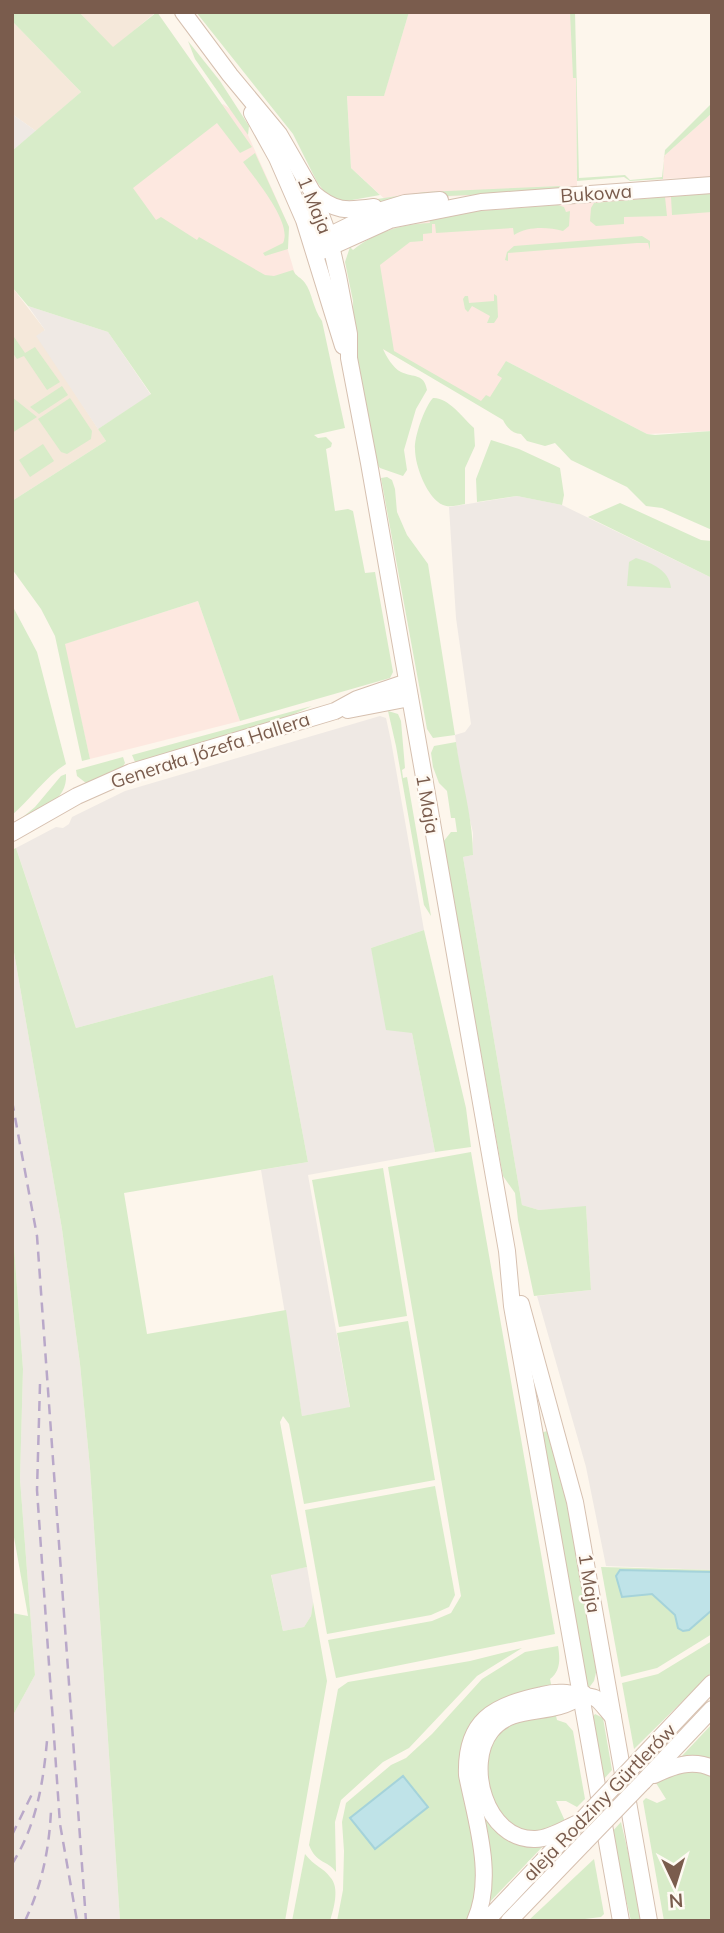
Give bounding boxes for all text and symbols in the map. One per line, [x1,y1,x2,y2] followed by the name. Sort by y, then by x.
[293,173,337,237] street label: 1 Maja
[559,179,633,207] street label: Bukowa
[107,706,313,794] street label: Generała Józefa Hallera
[411,772,445,836] street label: 1 Maja
[573,1551,607,1615] street label: 1 Maja
[517,1718,681,1886] street label: aleja Rodziny Gürtlerów
[640,1849,710,1919] north arrow
[668,1888,684,1913] text: N

